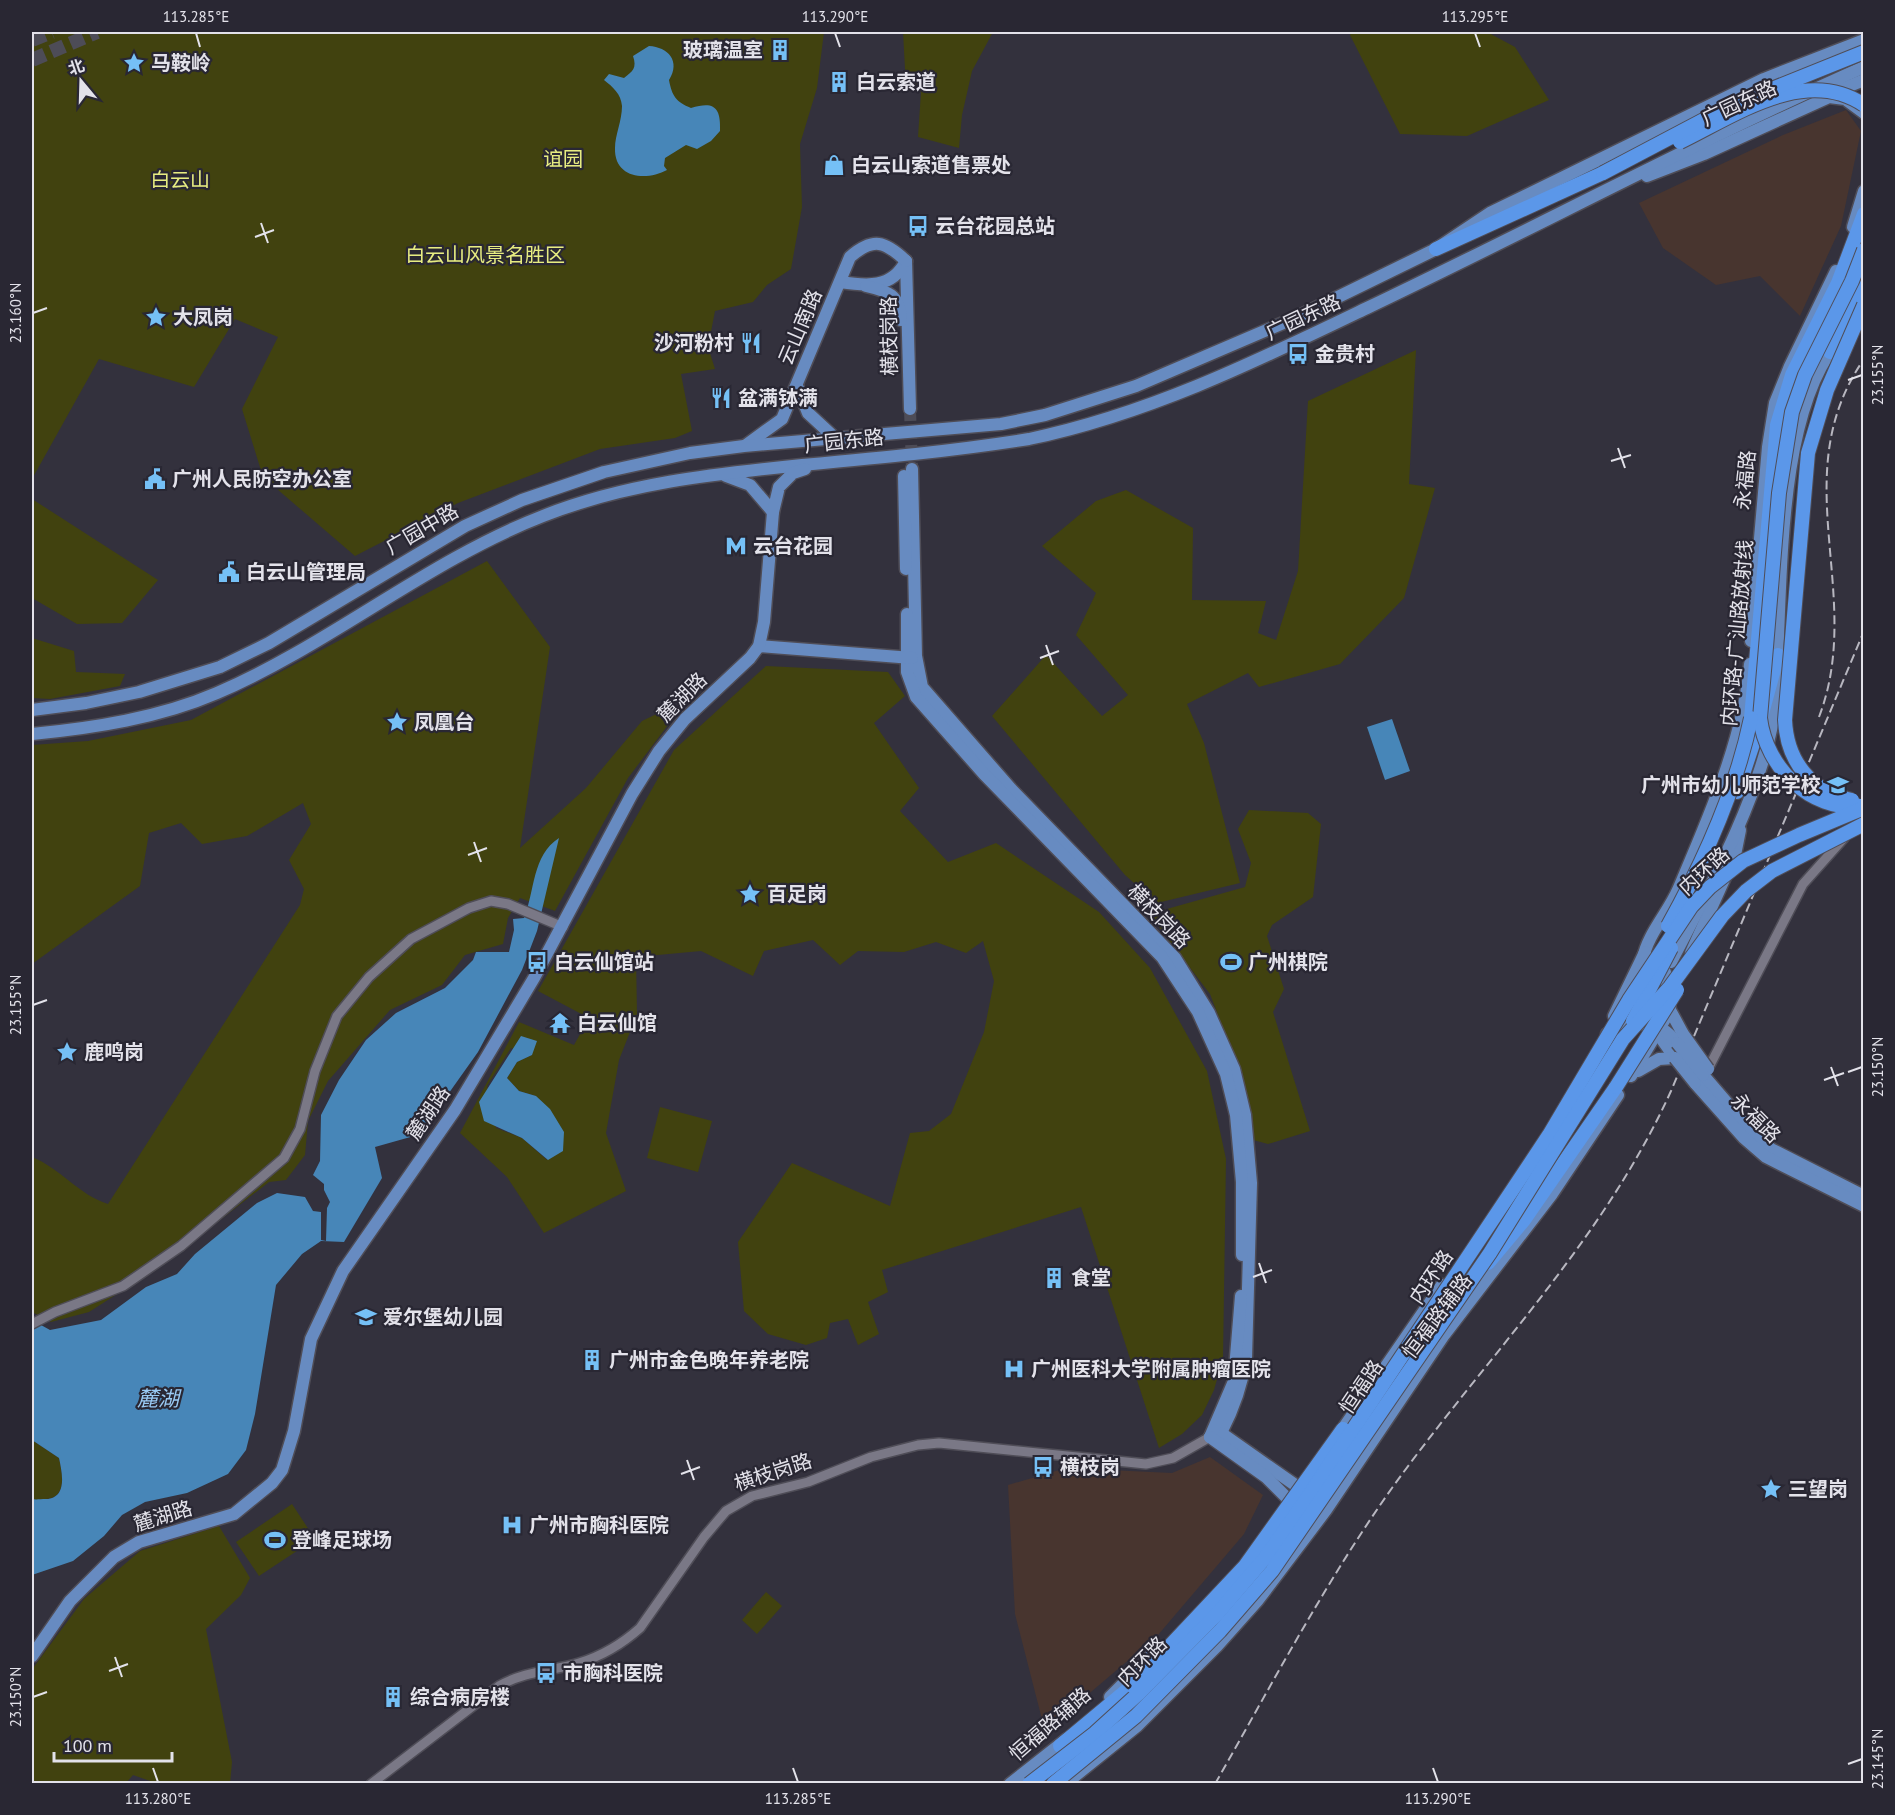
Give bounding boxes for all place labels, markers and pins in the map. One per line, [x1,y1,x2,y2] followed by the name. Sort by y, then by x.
[683,37,763,63] place label: 玻璃温室
[768,38,792,62] building icon: 玻璃温室
[151,50,211,76] place label: 马鞍岭
[122,51,146,75] place icon: 马鞍岭
[856,69,936,95] place label: 白云索道
[827,70,851,94] building icon: 白云索道
[851,152,1011,178] place label: 白云山索道售票处
[822,153,846,177] shop icon: 白云山索道售票处
[935,213,1055,239] place label: 云台花园总站
[906,214,930,238] bus stop icon: 云台花园总站
[173,304,233,330] place label: 大凤岗
[144,305,168,329] place icon: 大凤岗
[654,330,734,356] place label: 沙河粉村
[739,331,763,355] restaurant icon: 沙河粉村
[1315,341,1375,367] place label: 金贵村
[1286,342,1310,366] bus stop icon: 金贵村
[738,385,818,411] place label: 盆满钵满
[709,386,733,410] restaurant icon: 盆满钵满
[172,466,352,492] place label: 广州人民防空办公室
[143,467,167,491] public building icon: 广州人民防空办公室
[753,533,833,559] place label: 云台花园
[724,534,748,558] metro station icon: 云台花园
[246,559,366,585] place label: 白云山管理局
[217,560,241,584] public building icon: 白云山管理局
[414,709,474,735] place label: 凤凰台
[385,710,409,734] place icon: 凤凰台
[1641,772,1821,798] place label: 广州市幼儿师范学校
[1826,773,1850,797] school or university icon: 广州市幼儿师范学校
[767,881,827,907] place label: 百足岗
[738,882,762,906] place icon: 百足岗
[554,949,654,975] place label: 白云仙馆站
[1248,949,1328,975] place label: 广州棋院
[525,950,549,974] bus stop icon: 白云仙馆站
[1219,950,1243,974] sports icon: 广州棋院
[577,1010,657,1036] place label: 白云仙馆
[548,1011,572,1035] temple icon: 白云仙馆
[84,1039,144,1065] place label: 鹿鸣岗
[55,1040,79,1064] place icon: 鹿鸣岗
[1071,1265,1111,1291] place label: 食堂
[1042,1266,1066,1290] building icon: 食堂
[383,1304,503,1330] place label: 爱尔堡幼儿园
[354,1305,378,1329] school or university icon: 爱尔堡幼儿园
[609,1347,809,1373] place label: 广州市金色晚年养老院
[580,1348,604,1372] building icon: 广州市金色晚年养老院
[1031,1356,1271,1382] place label: 广州医科大学附属肿瘤医院
[1002,1357,1026,1381] hospital icon: 广州医科大学附属肿瘤医院
[1060,1454,1120,1480] place label: 横枝岗
[1031,1455,1055,1479] bus stop icon: 横枝岗
[1788,1476,1848,1502] place label: 三望岗
[1759,1477,1783,1501] place icon: 三望岗
[529,1512,669,1538] place label: 广州市胸科医院
[500,1513,524,1537] hospital icon: 广州市胸科医院
[292,1527,392,1553] place label: 登峰足球场
[263,1528,287,1552] sports icon: 登峰足球场
[563,1660,663,1686] place label: 市胸科医院
[534,1661,558,1685] bus stop icon: 市胸科医院
[410,1684,510,1710] place label: 综合病房楼
[381,1685,405,1709] building icon: 综合病房楼

